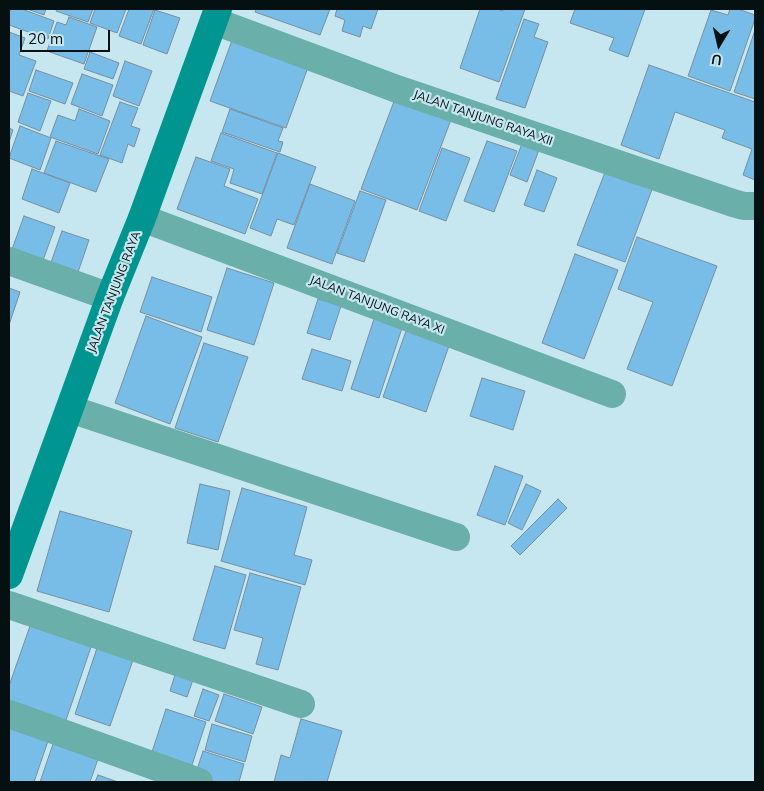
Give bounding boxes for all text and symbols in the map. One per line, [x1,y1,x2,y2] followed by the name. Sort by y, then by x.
[22,20,112,52] scale bar
[694,20,744,70] north arrow
[28,29,63,48] text: 20 m
[710,50,723,70] text: U
[411,87,555,149] street label: JALAN TANJUNG RAYA XII
[84,229,144,355] street label: JALAN TANJUNG RAYA
[308,273,446,337] street label: JALAN TANJUNG RAYA XI

